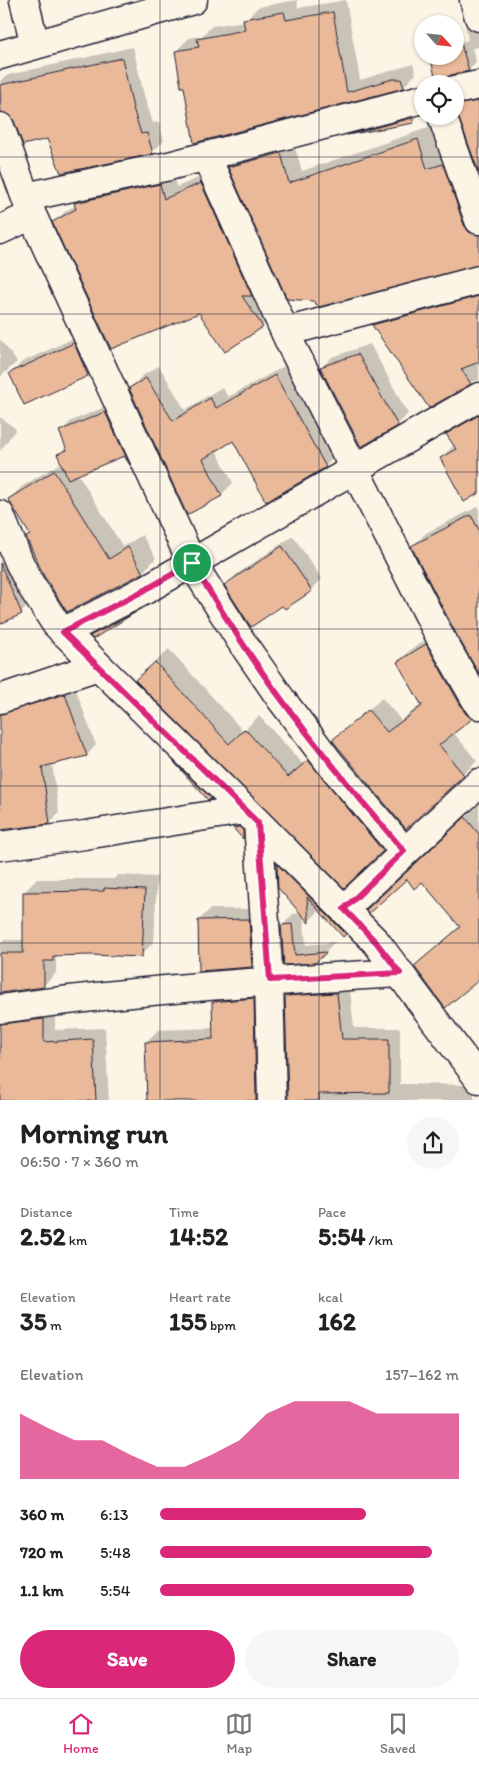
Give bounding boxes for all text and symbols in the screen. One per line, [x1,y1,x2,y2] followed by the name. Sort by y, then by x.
[414,15,464,65] north arrow
[414,15,464,125] map controls
[414,75,464,125] button: locate
[171,542,213,584] pin
[178,549,206,577] icon: arrive
[20,1116,168,1150] text: Morning run
[407,1117,459,1169] button: share
[20,1152,139,1171] text: 06:50 · 7 × 360 m
[20,1204,72,1221] text: Distance
[169,1204,199,1221] text: Time
[318,1204,346,1221] text: Pace
[20,1221,66,1251] text: 2.52
[169,1221,228,1251] text: 14:52
[318,1221,365,1251] text: 5:54
[66,1232,87,1249] text: km
[365,1232,393,1249] text: /km
[20,1289,76,1306] text: Elevation
[169,1289,231,1306] text: Heart rate
[318,1289,343,1306] text: kcal
[20,1306,47,1336] text: 35
[169,1306,207,1336] text: 155
[318,1306,356,1336] text: 162
[47,1317,62,1334] text: m
[207,1317,236,1334] text: bpm
[20,1365,84,1384] text: Elevation
[385,1365,459,1384] text: 157–162 m
[20,1505,64,1524] text: 360 m
[100,1505,129,1524] text: 6:13
[20,1543,63,1562] text: 720 m
[100,1543,131,1562] text: 5:48
[20,1581,64,1600] text: 1.1 km
[100,1581,130,1600] text: 5:54
[20,1630,235,1688] button: Save
[245,1630,459,1688] button: Share
[63,1710,99,1757] tab: Home
[225,1710,253,1757] tab: Map
[380,1710,416,1757] tab: Saved

